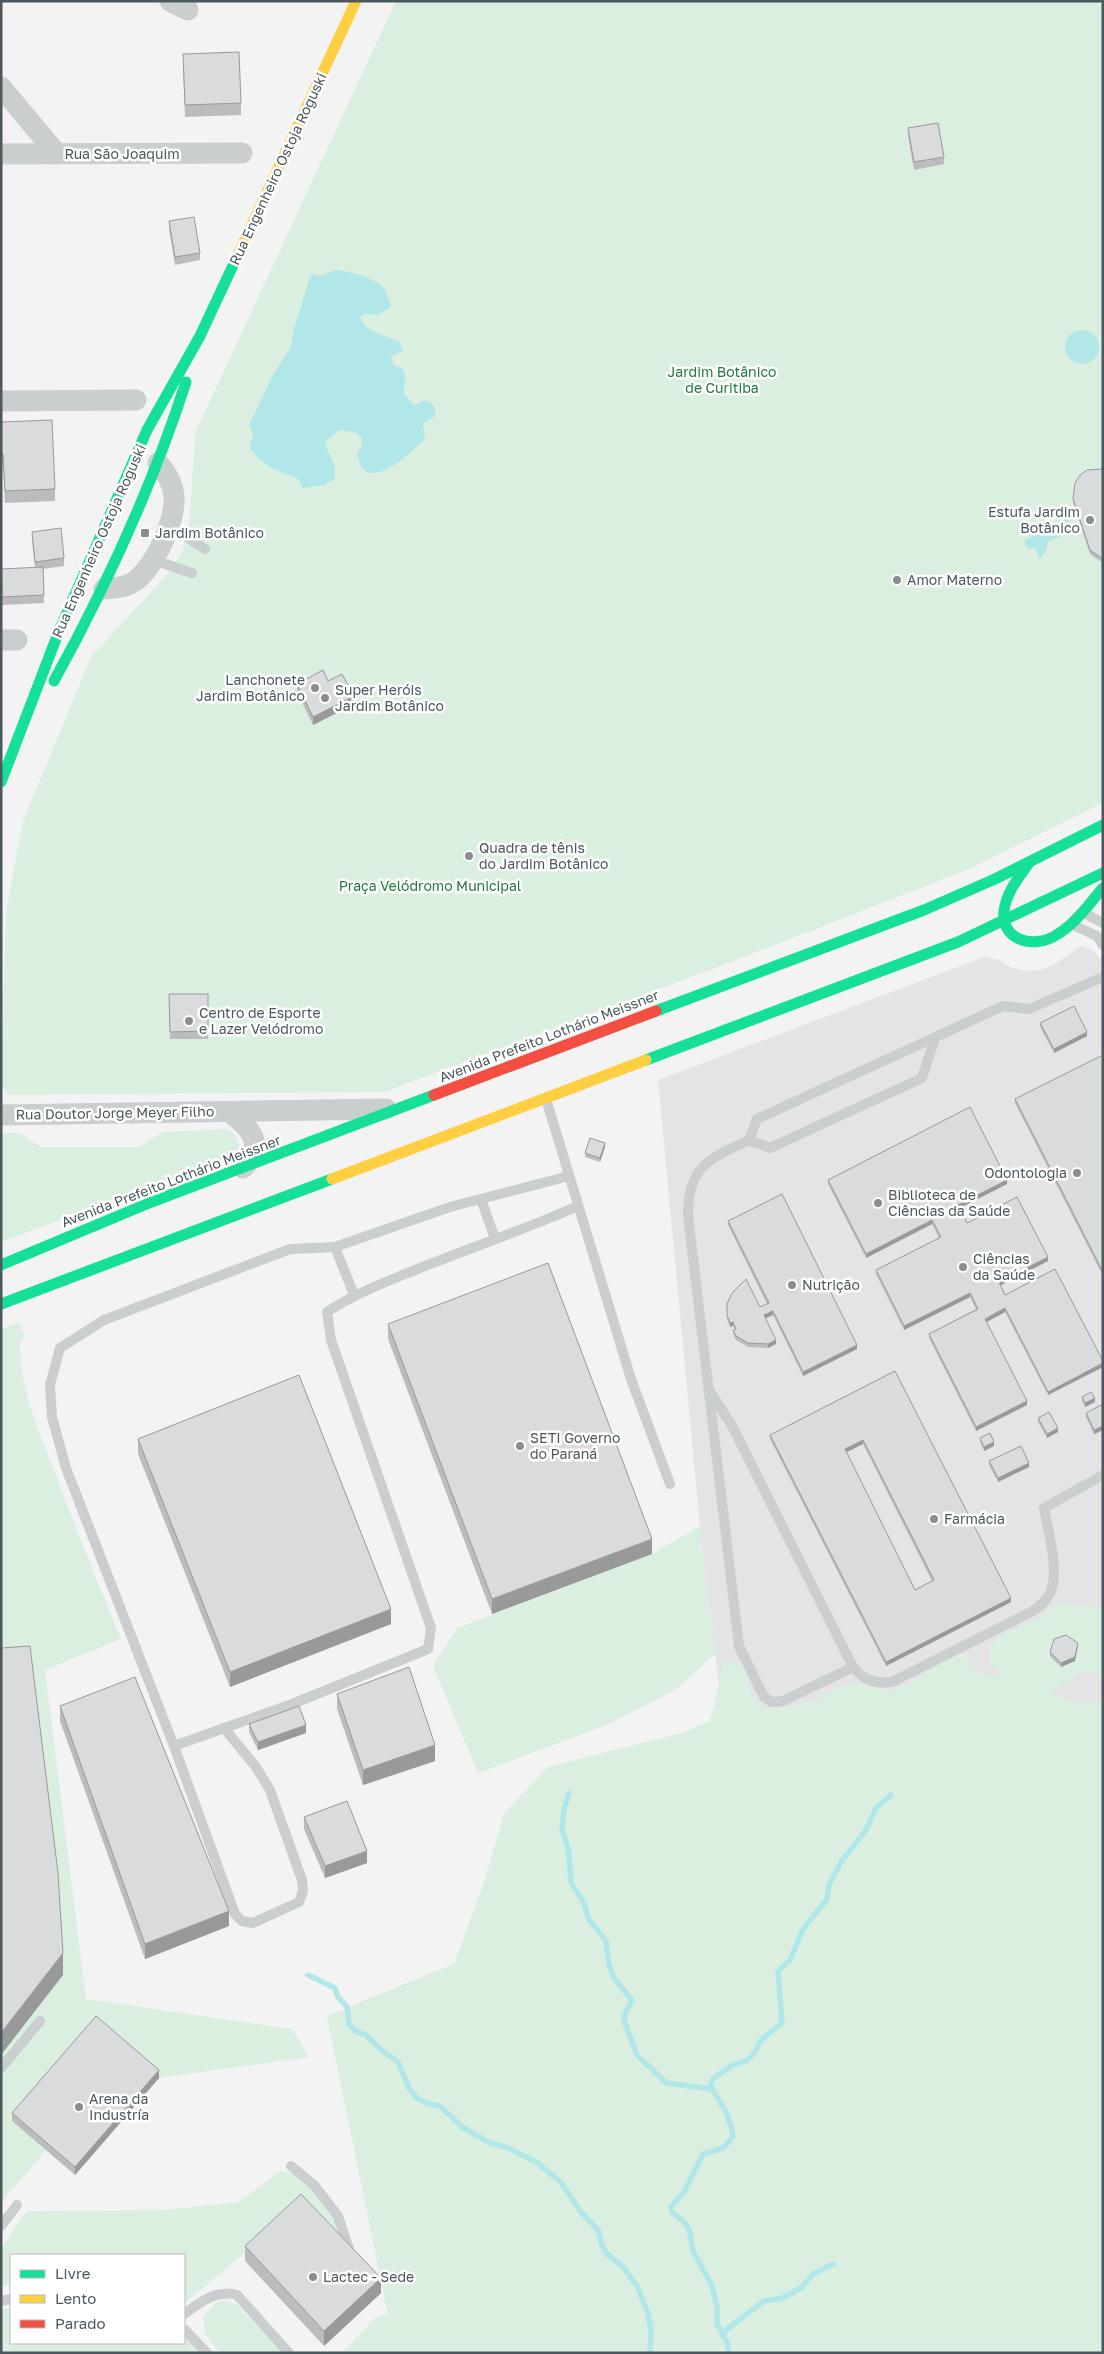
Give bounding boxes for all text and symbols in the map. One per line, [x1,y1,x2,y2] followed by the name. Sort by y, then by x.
[225,70,330,268] street label: Rua Engenheiro Ostoja Roguski
[64,145,180,162] street label: Rua São Joaquim
[668,363,776,396] park label: Jardim Botânico de Curitiba
[48,441,149,640] street label: Rua Engenheiro Ostoja Roguski
[988,503,1080,536] place label: Estufa Jardim Botânico
[1084,514,1096,526] marker: Estufa Jardim Botânico
[155,524,264,541] place label: Jardim Botânico
[139,527,151,539] marker: Jardim Botânico
[907,571,1002,588] place label: Amor Materno
[891,574,903,586] marker: Amor Materno
[196,671,305,704] place label: Lanchonete Jardim Botânico
[335,681,444,714] place label: Super Heróis Jardim Botânico
[309,682,321,694] marker: Lanchonete Jardim Botânico
[319,692,331,704] marker: Super Heróis Jardim Botânico
[479,839,608,872] place label: Quadra de tênis do Jardim Botânico
[463,850,475,862] marker: Quadra de tênis do Jardim Botânico
[339,877,521,894] park label: Praça Velódromo Municipal
[437,986,662,1085] street label: Avenida Prefeito Lothário Meissner
[199,1004,323,1037] place label: Centro de Esporte e Lazer Velódromo
[183,1015,195,1027] marker: Centro de Esporte e Lazer Velódromo
[16,1102,214,1123] street label: Rua Doutor Jorge Meyer Filho
[59,1131,284,1230] street label: Avenida Prefeito Lothário Meissner
[984,1164,1067,1181] place label: Odontologia
[1071,1167,1083,1179] marker: Odontologia
[888,1186,1010,1219] place label: Biblioteca de Ciências da Saúde
[872,1197,884,1209] marker: Biblioteca de Ciências da Saúde
[973,1250,1035,1283] place label: Ciências da Saúde
[957,1261,969,1273] marker: Ciências da Saúde
[802,1276,860,1293] place label: Nutrição
[786,1279,798,1291] marker: Nutrição
[530,1429,620,1462] place label: SETI Governo do Paraná
[514,1440,526,1452] marker: SETI Governo do Paraná
[944,1510,1005,1527] place label: Farmácia
[928,1513,940,1525] marker: Farmácia
[89,2090,149,2123] place label: Arena da Industría
[73,2101,85,2113] marker: Arena da Industría
[10,2254,185,2344] legend
[55,2264,91,2282] text: Livre
[323,2268,414,2285] place label: Lactec - Sede
[307,2271,319,2283] marker: Lactec - Sede
[55,2289,96,2307] text: Lento
[55,2314,106,2332] text: Parado

